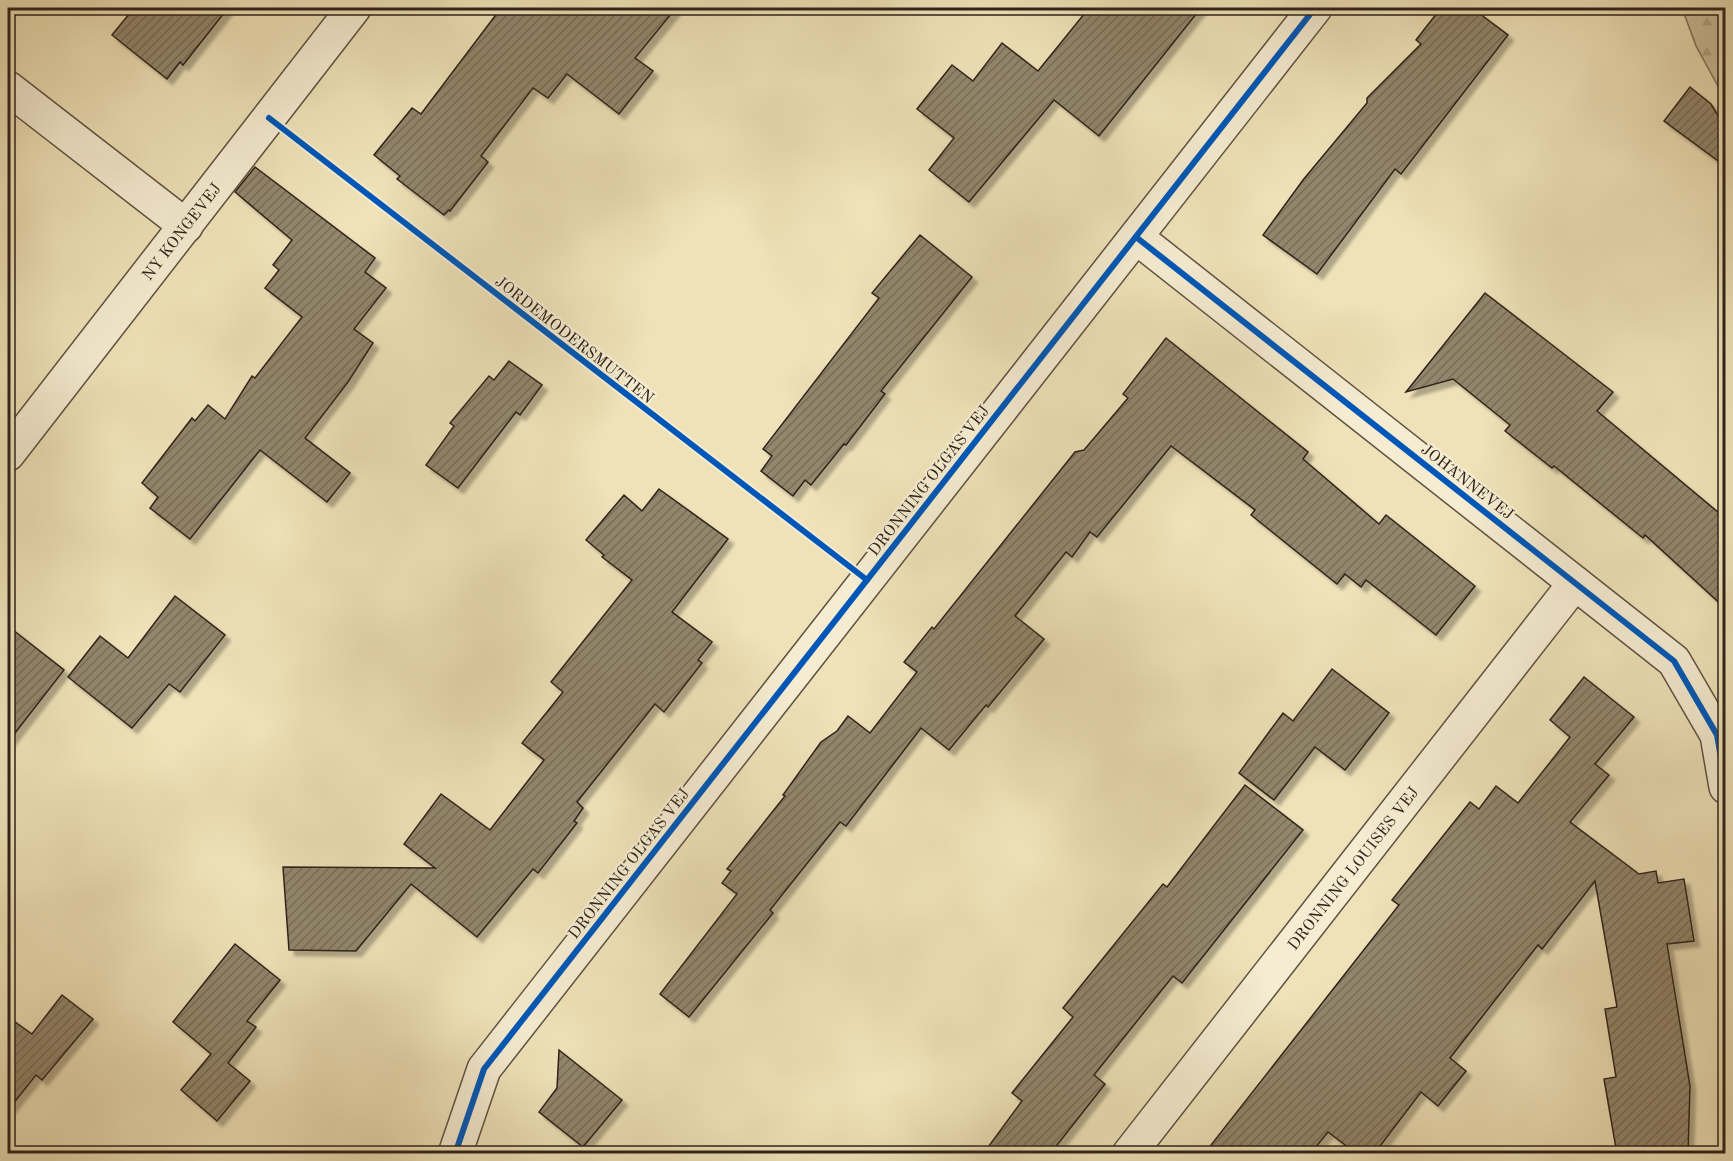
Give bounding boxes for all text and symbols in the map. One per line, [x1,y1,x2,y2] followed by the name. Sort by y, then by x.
[140,181,225,284] street label: NY KONGEVEJ
[491,274,656,407] street label: JORDEMODERSMUTTEN
[866,403,993,559] street label: DRONNING OLGAS VEJ
[1418,442,1516,524] street label: JOHANNEVEJ
[1285,784,1423,954] street label: DRONNING LOUISES VEJ
[566,786,693,942] street label: DRONNING OLGAS VEJ

